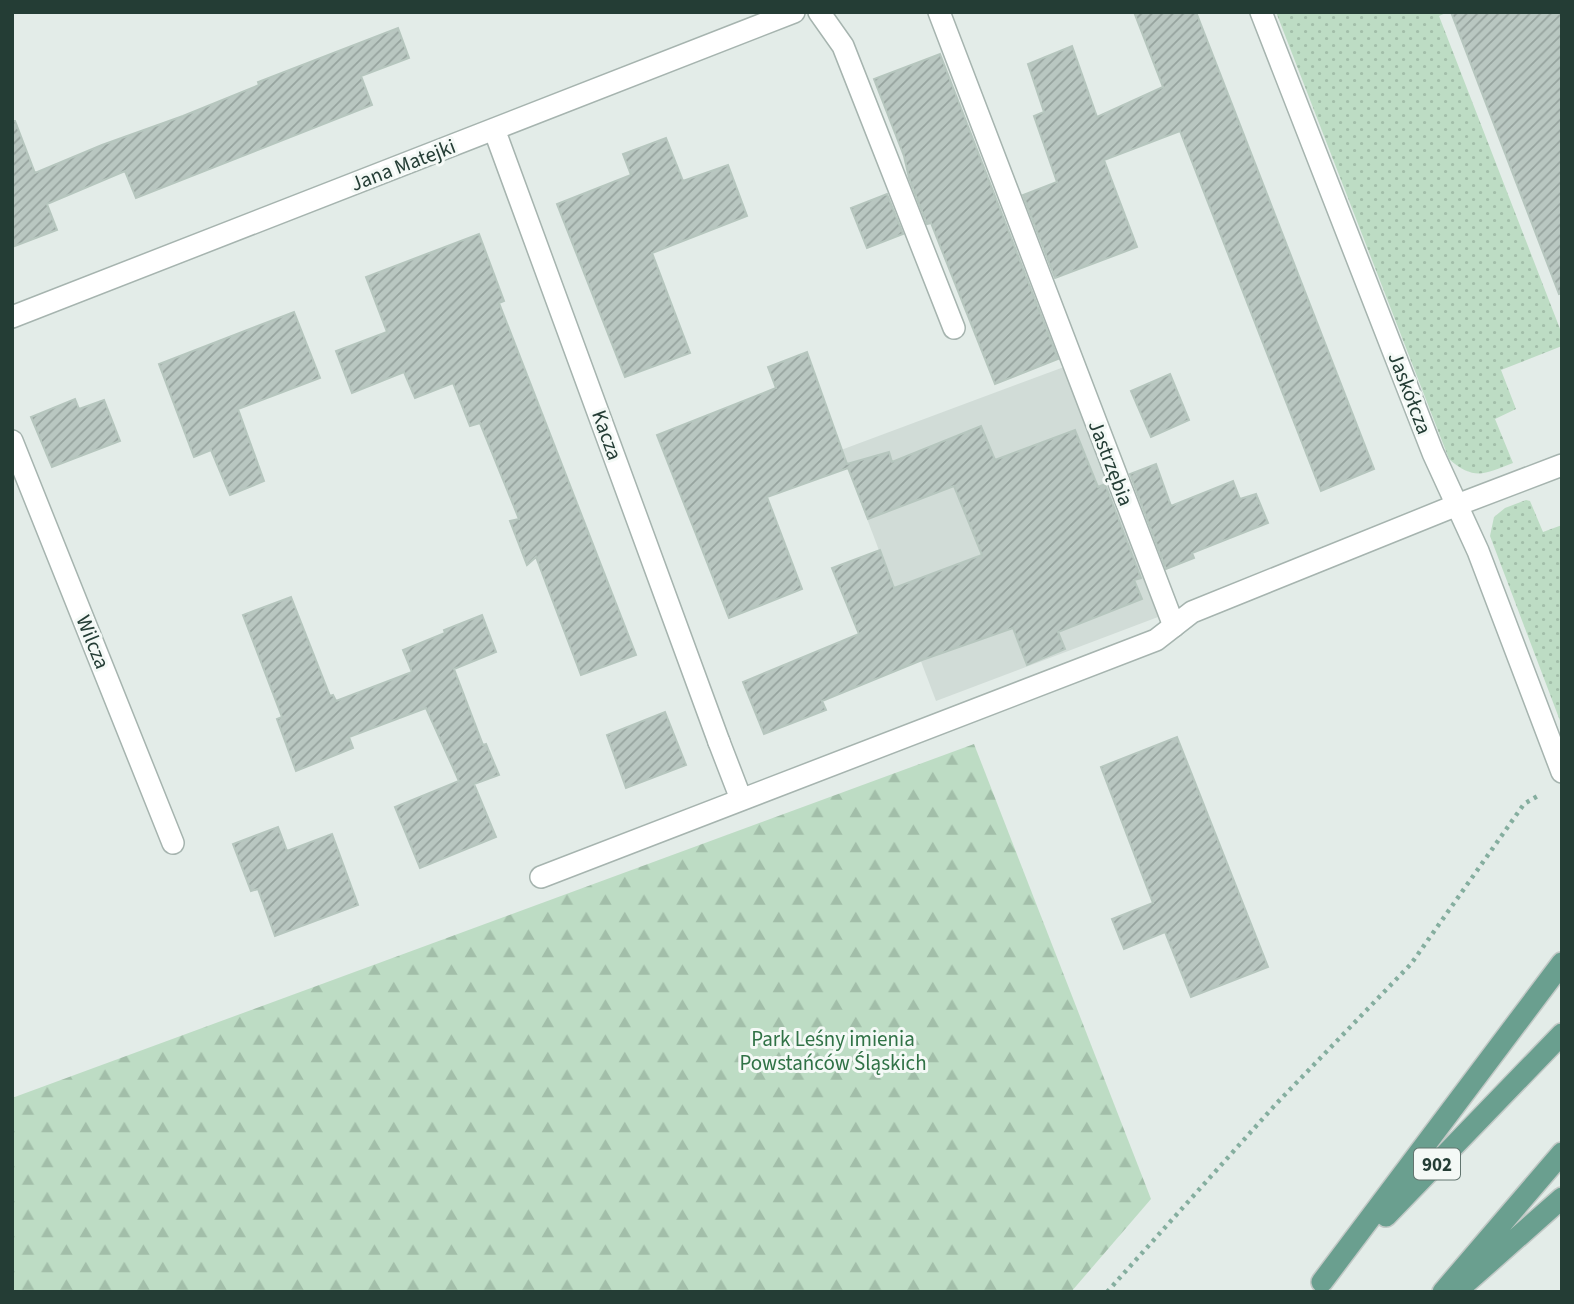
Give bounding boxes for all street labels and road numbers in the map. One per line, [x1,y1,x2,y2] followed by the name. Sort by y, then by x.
[346,131,460,199] street label: Jana Matejki
[1381,348,1439,438] street label: Jaskółcza
[584,406,630,464] street label: Kacza
[1081,416,1141,510] street label: Jastrzębia
[69,611,117,673] street label: Wilcza
[1414,1148,1460,1180] road number: 902

